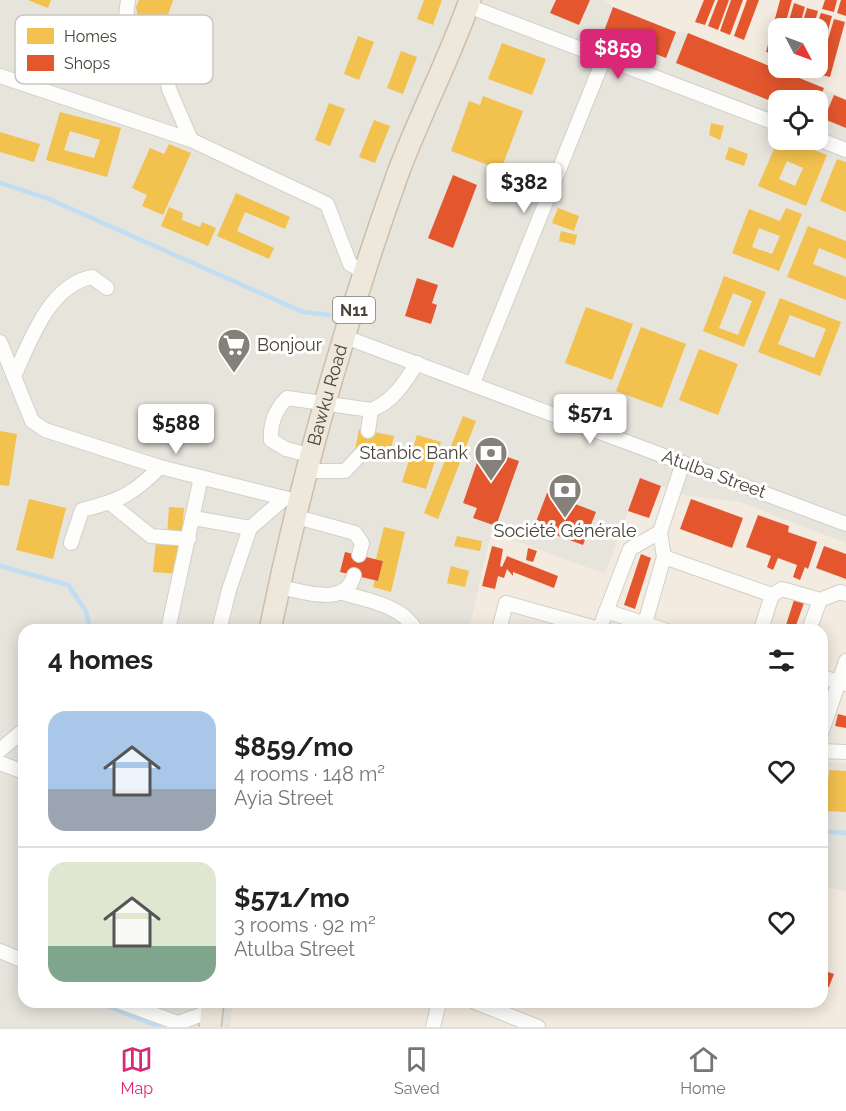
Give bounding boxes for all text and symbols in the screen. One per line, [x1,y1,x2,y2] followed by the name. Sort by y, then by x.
[15,15,213,84] legend
[768,18,828,78] north arrow
[768,18,828,150] map controls
[64,27,117,46] text: Homes
[582,29,654,80] pin: $859
[594,36,642,60] text: $859
[64,54,110,73] text: Shops
[768,90,828,150] button: locate
[488,163,560,214] pin: $382
[500,170,548,194] text: $382
[333,297,375,323] road number: N11
[216,327,252,374] supermarket icon: Bonjour
[257,334,323,355] place label: Bonjour
[303,342,351,448] street label: Bawku Road
[554,394,626,445] pin: $571
[568,401,612,425] text: $571
[140,404,212,455] pin: $588
[152,411,200,435] text: $588
[473,435,509,482] bank icon: Stanbic Bank
[360,442,468,463] place label: Stanbic Bank
[659,445,769,502] street label: Atulba Street
[547,472,583,519] bank icon: Société Générale
[493,520,637,541] place label: Société Générale
[765,644,798,677] icon: filters
[48,645,153,675] text: 4 homes
[234,732,353,762] text: $859/mo
[96,735,168,807] icon: home
[765,755,798,788] icon: heart
[234,762,385,786] text: 4 rooms · 148 m²
[234,786,333,810] text: Ayia Street
[234,883,350,913] text: $571/mo
[96,886,168,958] icon: home
[765,906,798,939] icon: heart
[234,913,376,937] text: 3 rooms · 92 m²
[234,937,355,961] text: Atulba Street
[120,1043,153,1098] tab: Map
[394,1043,440,1098] tab: Saved
[680,1043,726,1098] tab: Home

